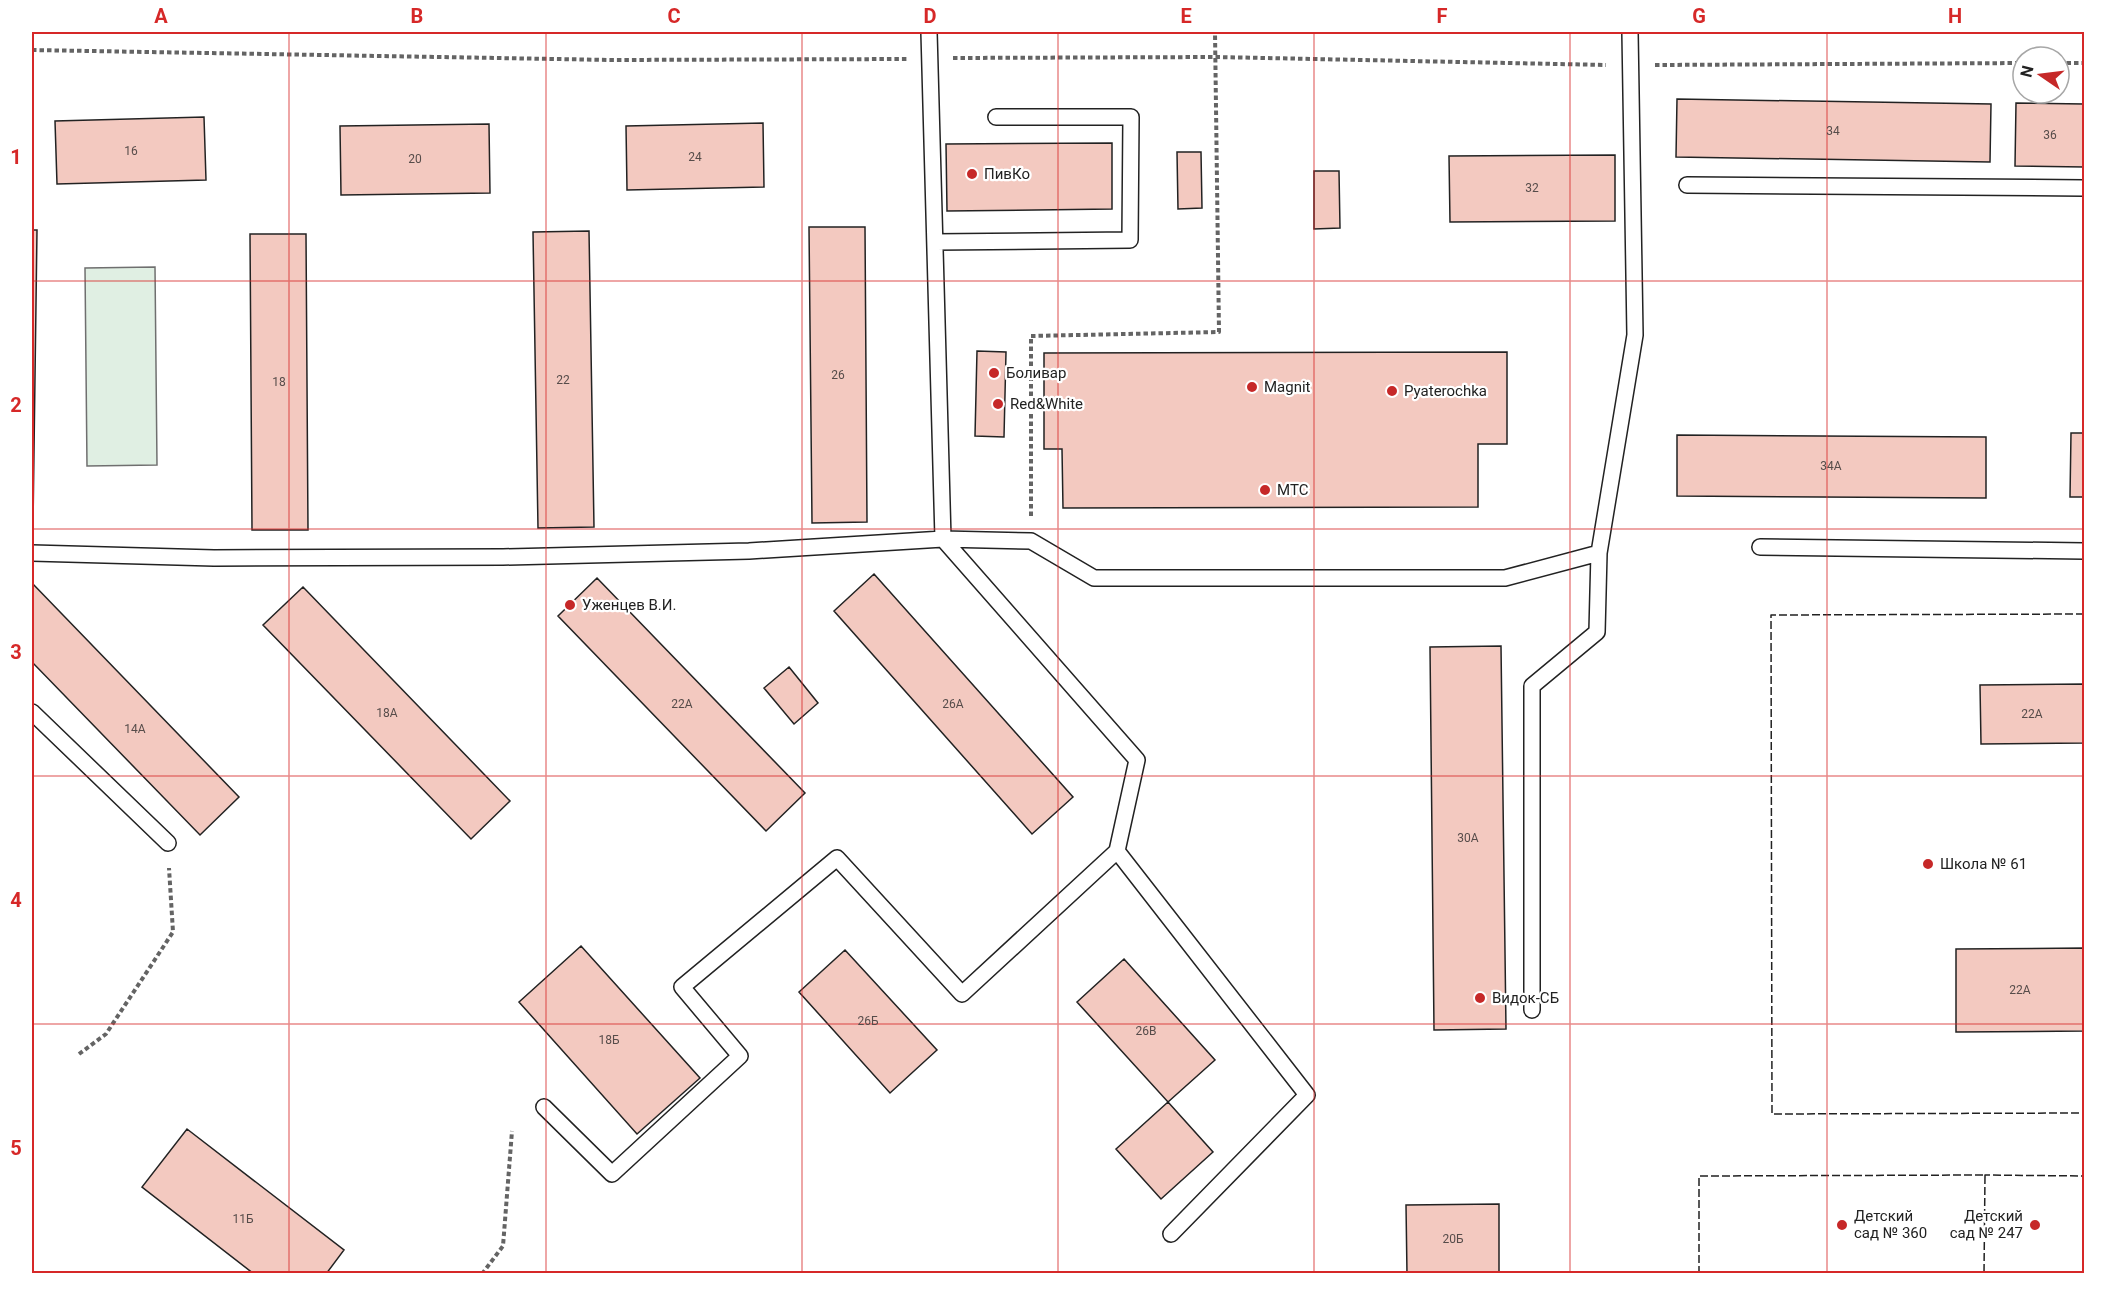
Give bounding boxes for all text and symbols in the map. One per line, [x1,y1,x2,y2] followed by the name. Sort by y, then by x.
[154,4,168,28] text: A
[411,4,423,28] text: B
[667,4,681,28] text: C
[924,4,937,28] text: D
[1180,4,1192,28] text: E
[1437,4,1448,28] text: F
[1692,4,1706,28] text: G
[1948,4,1962,28] text: H
[2011,45,2071,105] north arrow
[2016,64,2038,79] text: N
[1826,124,1840,138] house number: 34
[2043,128,2057,142] house number: 36
[124,144,138,158] house number: 16
[10,145,22,169] text: 1
[688,150,702,164] house number: 24
[408,152,422,166] house number: 20
[984,165,1030,183] place label: ПивКо
[965,167,979,181] marker: ПивКо
[1525,181,1539,195] house number: 32
[1006,364,1066,382] place label: Боливар
[987,366,1001,380] marker: Боливар
[831,368,845,382] house number: 26
[556,373,570,387] house number: 22
[272,375,286,389] house number: 18
[1264,378,1311,396] place label: Magnit
[1245,380,1259,394] marker: Magnit
[1404,382,1487,400] place label: Pyaterochka
[1385,384,1399,398] marker: Pyaterochka
[10,393,22,417] text: 2
[1010,395,1083,413] place label: Red&White
[991,397,1005,411] marker: Red&White
[1820,459,1842,473] house number: 34А
[1277,481,1309,499] place label: МТС
[1258,483,1272,497] marker: МТС
[582,596,676,614] place label: Уженцев В.И.
[563,598,577,612] marker: Уженцев В.И.
[10,640,22,664] text: 3
[671,697,693,711] house number: 22А
[942,697,964,711] house number: 26А
[376,706,398,720] house number: 18А
[2021,707,2043,721] house number: 22А
[124,722,146,736] house number: 14А
[1457,831,1479,845] house number: 30А
[1940,855,2027,873] place label: Школа № 61
[1921,857,1935,871] marker: Школа № 61
[10,888,22,912] text: 4
[2009,983,2031,997] house number: 22А
[1492,989,1559,1007] place label: Видок-СБ
[1473,991,1487,1005] marker: Видок-СБ
[857,1014,879,1028] house number: 26Б
[1136,1024,1156,1038] house number: 26В
[598,1033,620,1047] house number: 18Б
[10,1136,22,1160] text: 5
[1854,1207,1927,1242] place label: Детский сад № 360
[1950,1207,2023,1242] place label: Детский сад № 247
[232,1212,254,1226] house number: 11Б
[1835,1218,1849,1232] marker: Детский сад № 360
[2028,1218,2042,1232] marker: Детский сад № 247
[1442,1232,1464,1246] house number: 20Б

